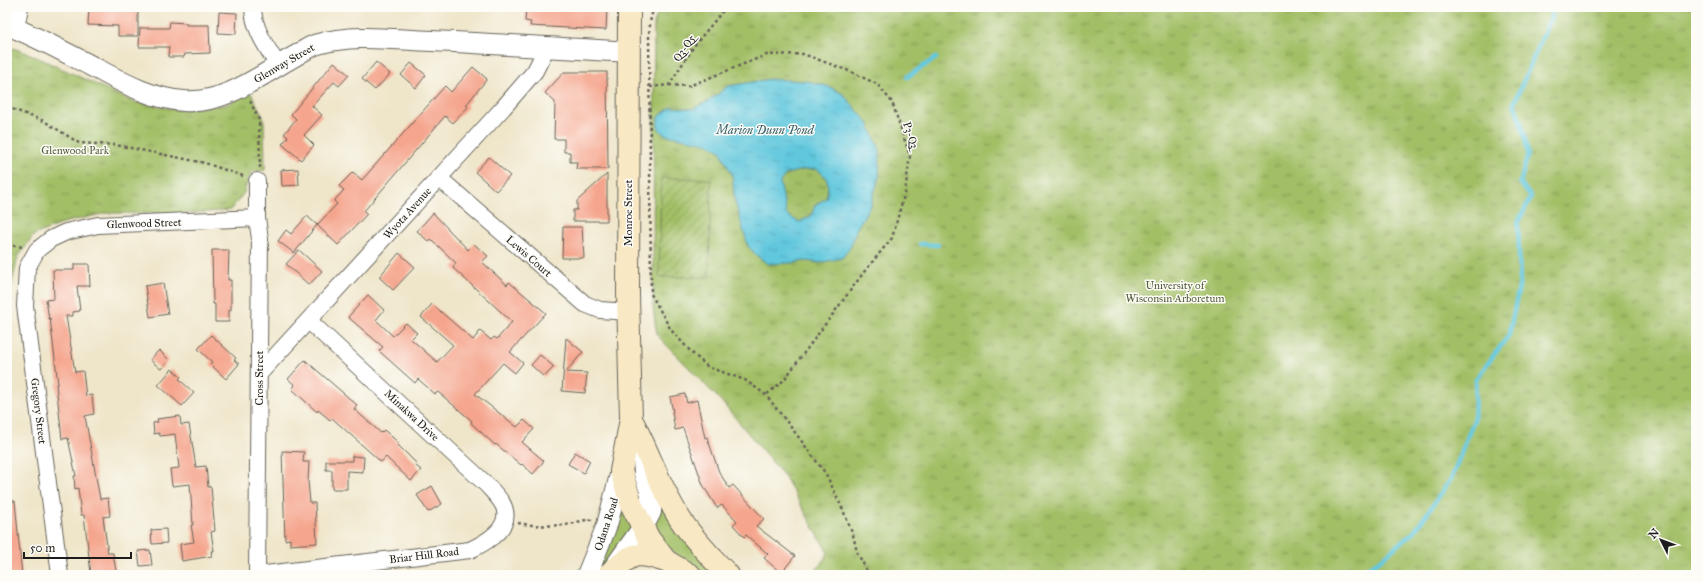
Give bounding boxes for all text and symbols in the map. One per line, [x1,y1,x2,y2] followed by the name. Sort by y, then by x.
[671,30,700,64] street label: Q3-Q5
[252,41,317,86] street label: Glenway Street
[900,120,922,154] street label: P3-Q3
[715,123,814,137] water label: Marion Dunn Pond
[41,144,110,157] park label: Glenwood Park
[622,180,635,246] street label: Monroe Street
[381,185,434,242] street label: Wyota Avenue
[106,216,182,231] street label: Glenwood Street
[503,233,554,280] street label: Lewis Court
[1125,279,1225,305] park label: University of Wisconsin Arboretum
[253,350,266,405] street label: Cross Street
[28,377,49,445] street label: Gregory Street
[382,387,442,444] street label: Minakwa Drive
[592,496,621,552] street label: Odana Road
[1641,520,1681,560] north arrow
[1646,525,1662,541] text: N
[24,534,131,560] scale bar
[30,541,55,555] text: 50 m
[389,545,460,566] street label: Briar Hill Road

